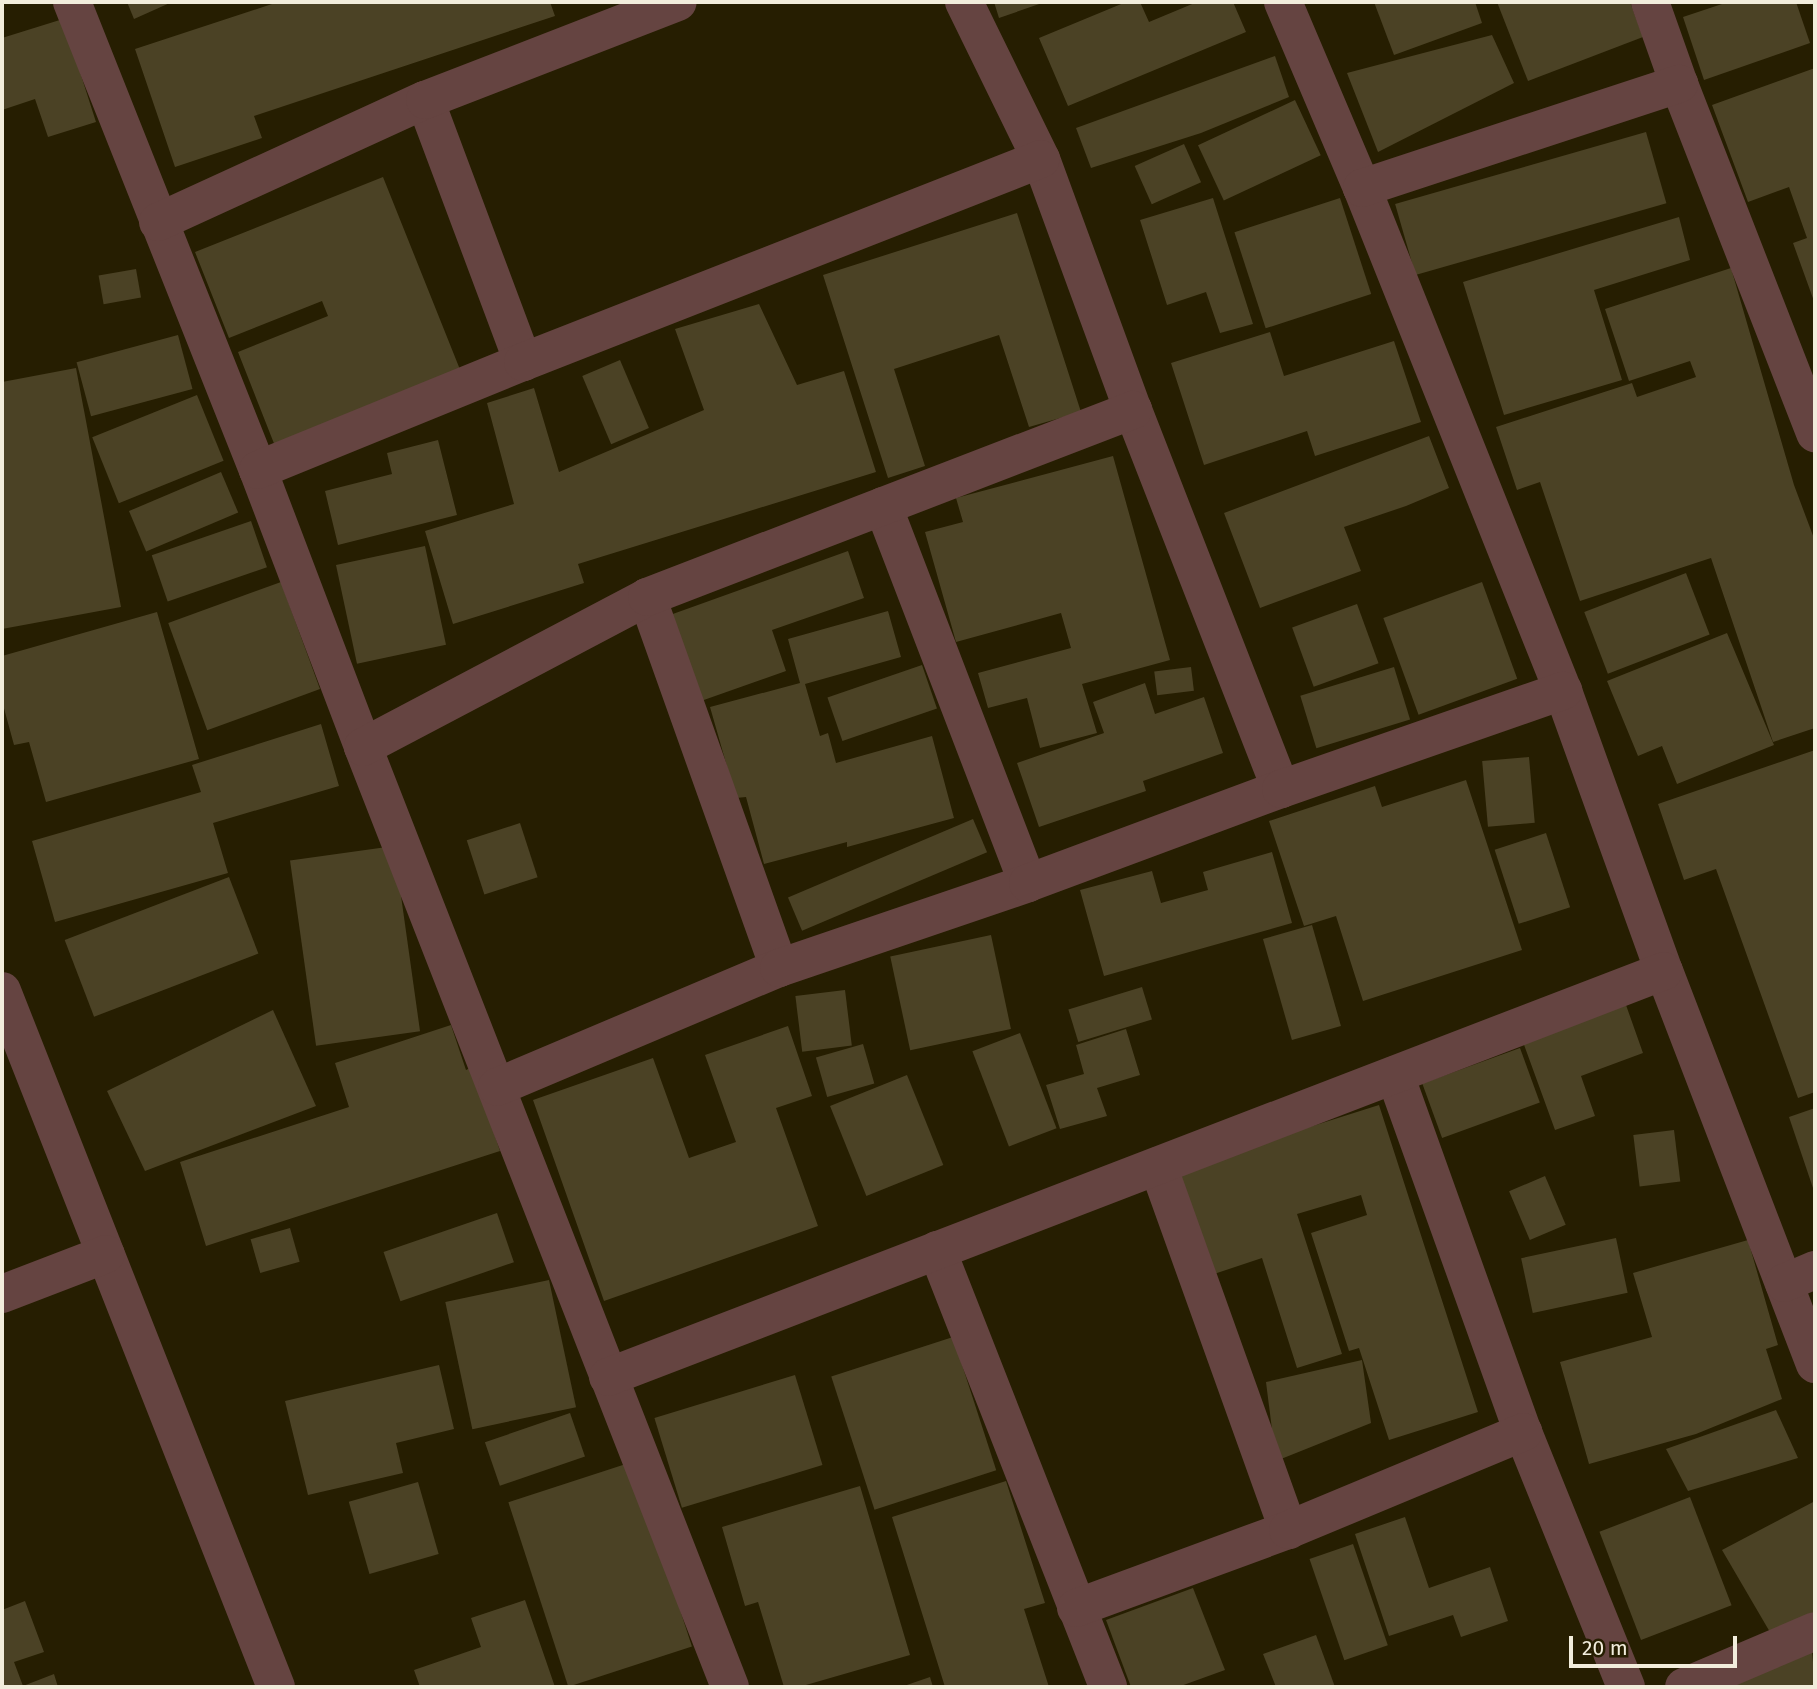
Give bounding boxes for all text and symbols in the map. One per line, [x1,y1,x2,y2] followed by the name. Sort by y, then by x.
[1572,1622,1740,1666] scale bar
[1582,1635,1628,1661] text: 20 m

